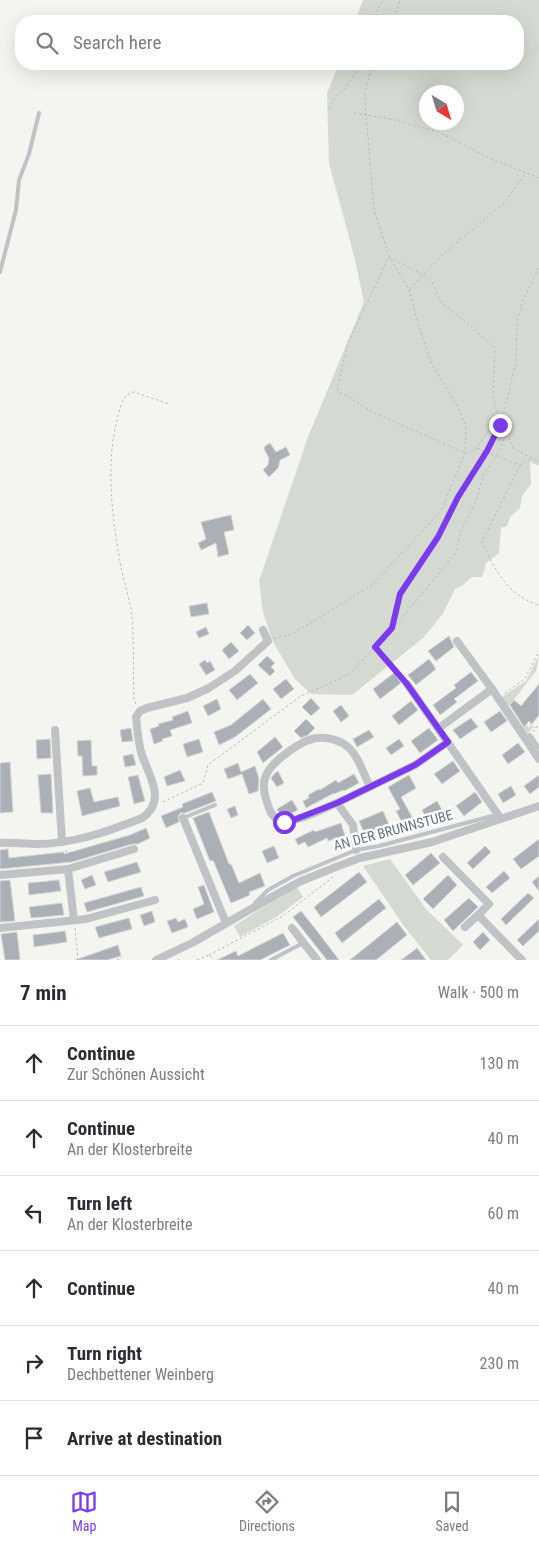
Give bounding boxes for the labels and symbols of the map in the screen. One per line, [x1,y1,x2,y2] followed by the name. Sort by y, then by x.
[419,85,464,130] north arrow
[489,414,512,437] route end
[332,806,454,854] street label: AN DER BRUNNSTUBE
[273,811,296,834] route start

